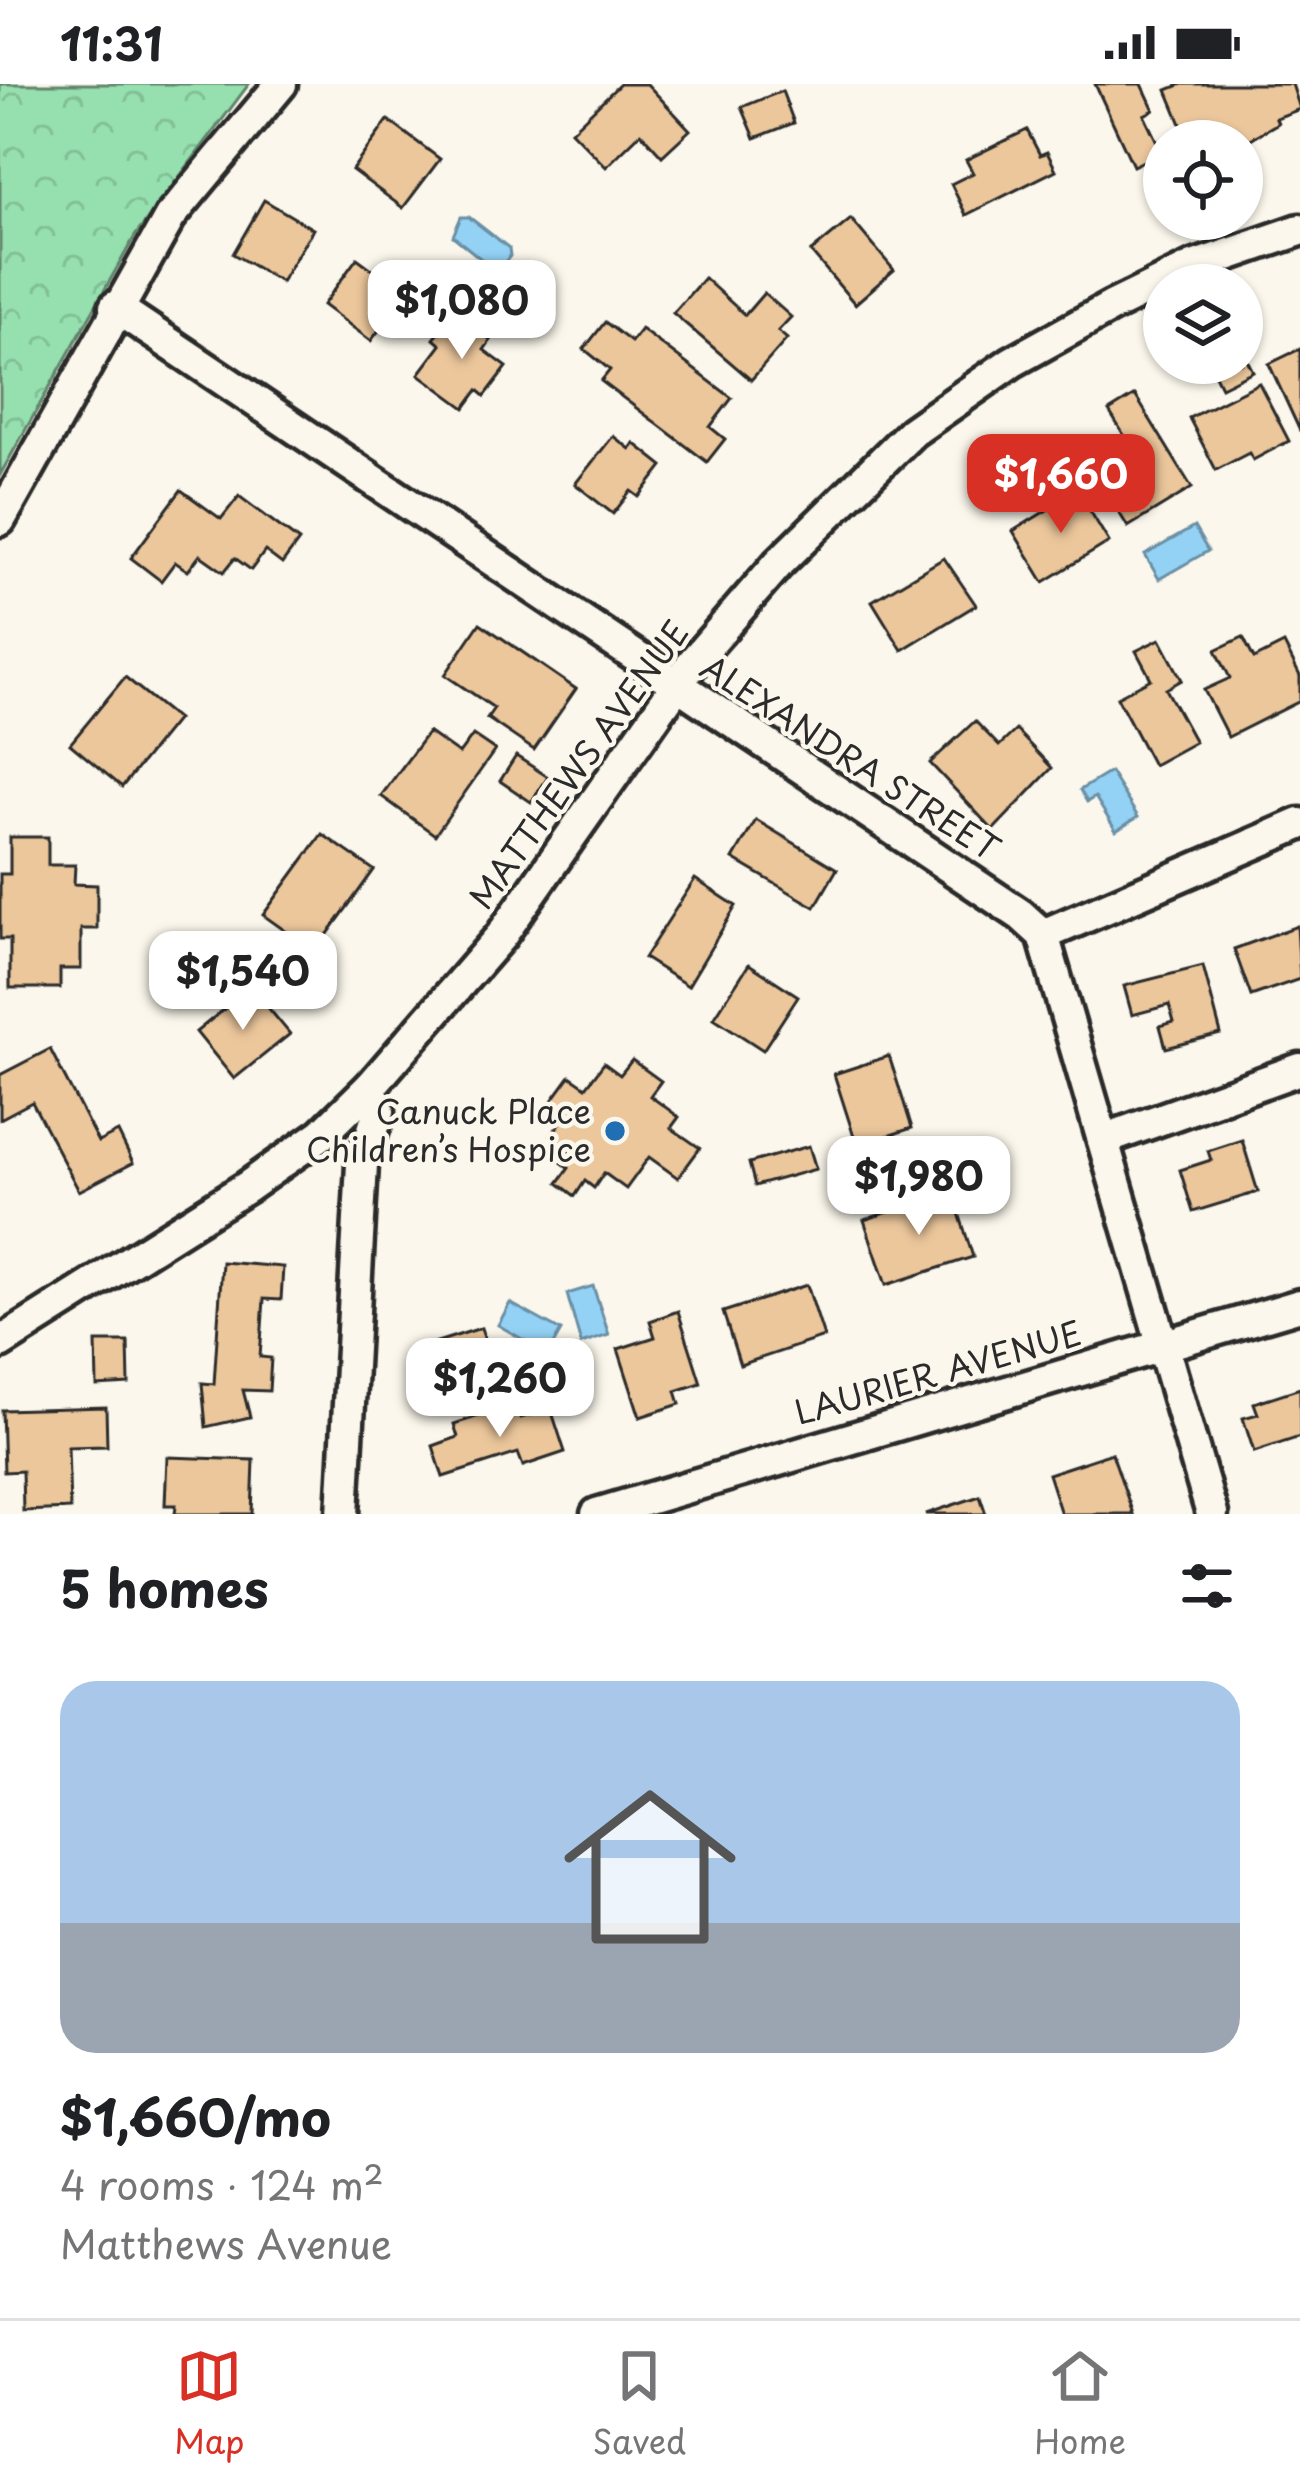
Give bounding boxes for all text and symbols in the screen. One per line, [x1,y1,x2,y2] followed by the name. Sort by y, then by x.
[60,8,163,76] text: 11:31
[1143,120,1263,384] map controls
[1143,120,1263,240] button: locate
[364,260,560,362] pin: $1,080
[1143,264,1263,384] button: layers
[395,269,529,328] text: $1,080
[963,434,1159,536] pin: $1,660
[994,443,1128,502] text: $1,660
[455,609,699,918] street label: MATTHEWS AVENUE
[692,641,1011,872] street label: ALEXANDRA STREET
[145,931,341,1033] pin: $1,540
[176,940,310,999] text: $1,540
[306,1085,591,1173] place label: Canuck Place Children’s Hospice
[602,1118,628,1144] marker: Canuck Place Children’s Hospice
[821,1136,1017,1238] pin: $1,980
[854,1145,984,1204] text: $1,980
[788,1306,1087,1436] street label: LAURIER AVENUE
[402,1338,598,1440] pin: $1,260
[433,1347,567,1406] text: $1,260
[60,1548,269,1625] text: 5 homes
[1174,1553,1240,1619] icon: filters
[542,1759,758,1975] icon: home
[60,2077,331,2154] text: $1,660/mo
[60,2154,384,2213] text: 4 rooms · 124 m²
[60,2213,392,2272] text: Matthews Avenue
[174,2343,245,2465] tab: Map
[593,2343,686,2465] tab: Saved
[1034,2343,1126,2465] tab: Home

